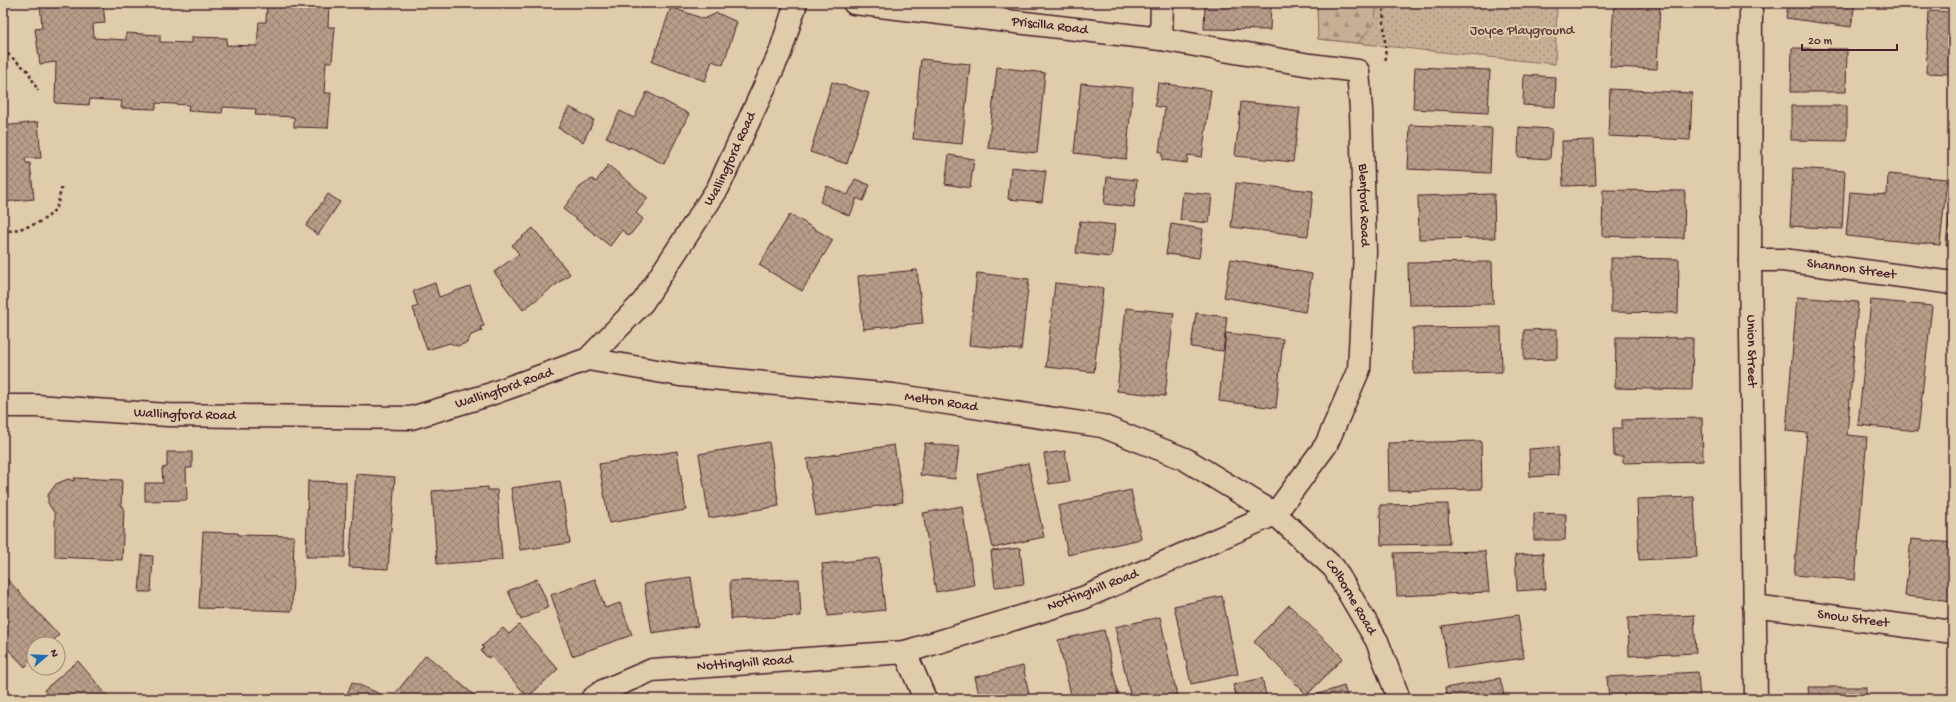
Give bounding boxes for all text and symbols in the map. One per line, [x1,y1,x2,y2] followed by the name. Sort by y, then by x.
[1010,13,1090,39] street label: Priscilla Road
[1470,23,1576,40] park label: Joyce Playground
[1802,26,1897,52] scale bar
[1808,35,1833,49] text: 20 m
[700,108,761,209] street label: Wallingford Road
[1354,162,1373,249] street label: Blenford Road
[1806,255,1898,284] street label: Shannon Street
[1742,315,1760,389] street label: Union Street
[453,363,557,413] street label: Wallingford Road
[903,388,981,416] street label: Melton Road
[133,404,238,424] street label: Wallingford Road
[1322,556,1381,640] street label: Colborne Road
[1045,565,1143,616] street label: Nottinghill Road
[1816,606,1891,632] street label: Snow Street
[26,636,66,676] north arrow
[47,648,60,659] text: N
[696,651,795,675] street label: Nottinghill Road

